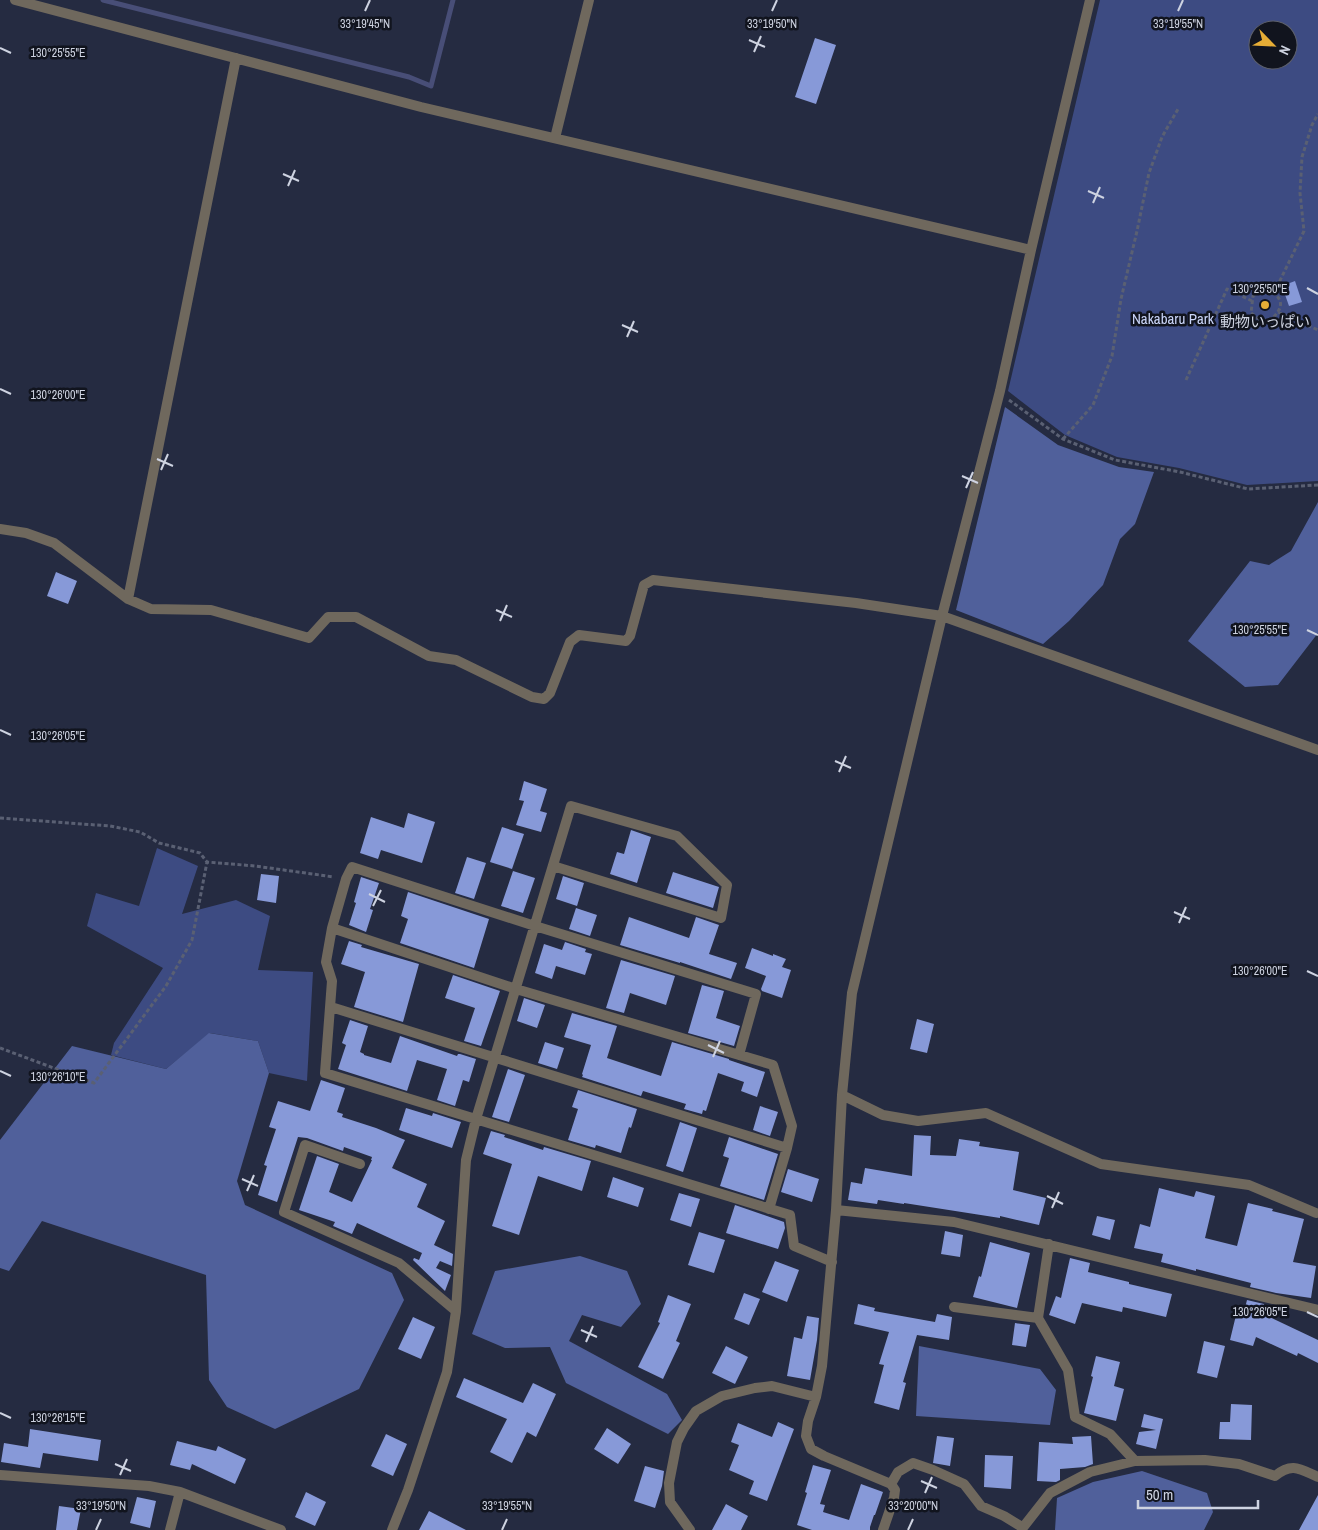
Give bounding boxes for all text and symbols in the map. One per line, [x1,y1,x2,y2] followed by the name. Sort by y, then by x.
[340,16,390,32] text: 33°19'45"N
[747,16,797,32] text: 33°19'50"N
[1153,16,1203,32] text: 33°19'55"N
[1248,20,1298,70] north arrow
[1275,43,1295,58] text: N
[30,45,86,61] text: 130°25'55"E
[1232,281,1288,297] text: 130°25'50"E
[1259,299,1271,311] marker: 動物いっぱい
[1132,308,1215,329] park label: Nakabaru Park
[1220,311,1310,332] place label: 動物いっぱい
[30,387,86,403] text: 130°26'00"E
[1232,622,1288,638] text: 130°25'55"E
[30,728,86,744] text: 130°26'05"E
[1232,963,1288,979] text: 130°26'00"E
[30,1069,86,1085] text: 130°26'10"E
[1232,1304,1288,1320] text: 130°26'05"E
[30,1410,86,1426] text: 130°26'15"E
[1138,1478,1258,1510] scale bar
[1146,1484,1173,1505] text: 50 m
[76,1498,126,1514] text: 33°19'50"N
[482,1498,532,1514] text: 33°19'55"N
[888,1498,938,1514] text: 33°20'00"N

